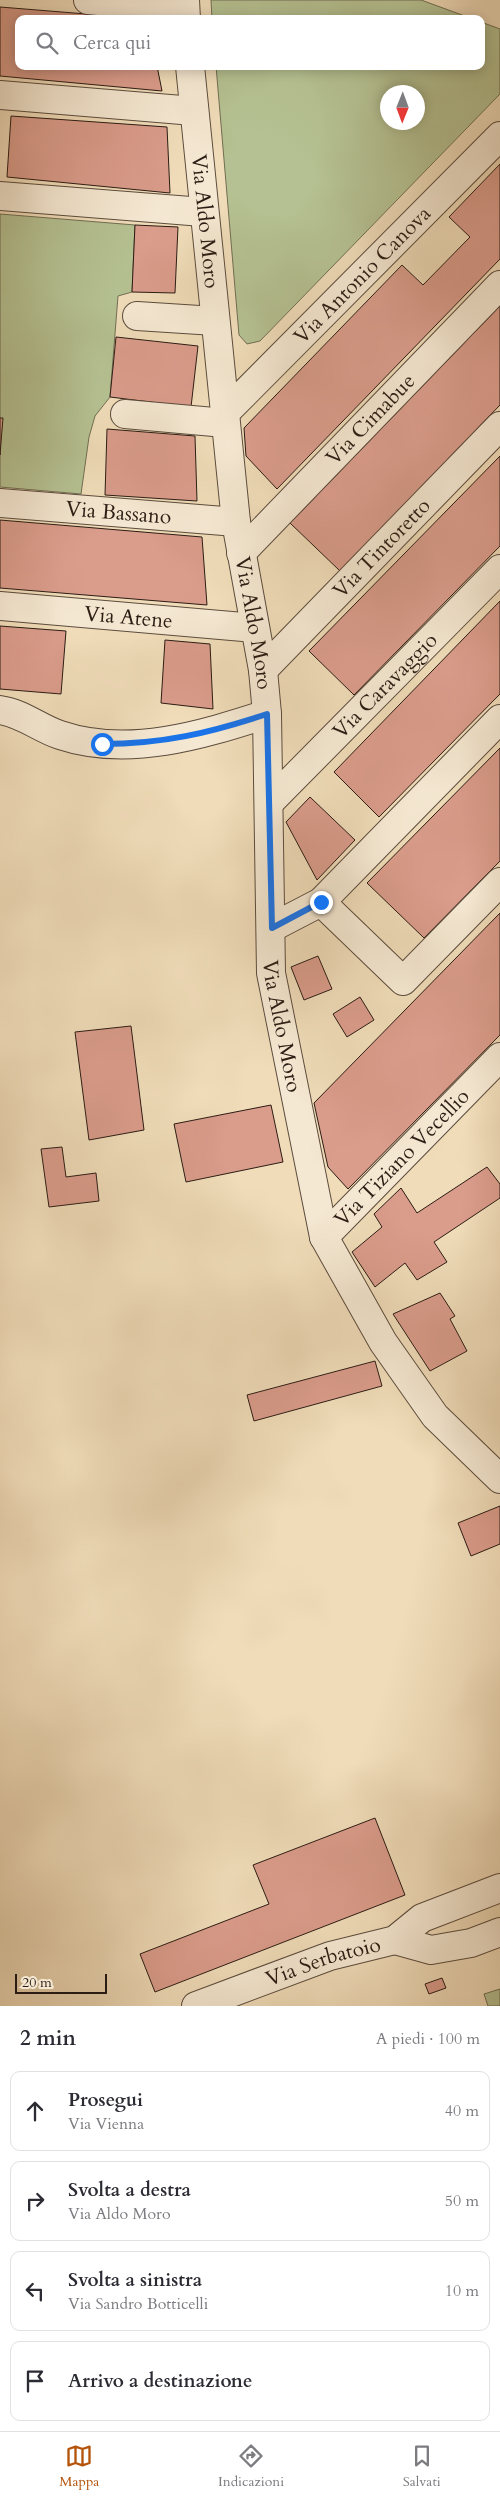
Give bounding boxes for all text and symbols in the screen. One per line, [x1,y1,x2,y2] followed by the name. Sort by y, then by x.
[15,15,485,70] search box
[33,29,61,57] icon: search
[73,30,151,56] text: Cerca qui
[380,85,425,130] north arrow
[184,153,227,290] street label: Via Aldo Moro
[287,199,437,350] street label: Via Antonio Canova
[319,367,421,471] street label: Via Cimabue
[326,492,437,604] street label: Via Tintoretto
[65,494,173,531] street label: Via Bassano
[228,554,279,691] street label: Via Aldo Moro
[83,599,174,635] street label: Via Atene
[326,626,444,745] street label: Via Caravaggio
[91,733,114,756] route start
[310,891,333,914] route end
[256,959,309,1095] street label: Via Aldo Moro
[327,1082,476,1233] street label: Via Tiziano Vecellio
[261,1930,384,1993] street label: Via Serbatoio
[15,1971,108,1994] scale bar
[22,1973,52,1992] text: 20 m
[20,2024,76,2053] text: 2 min
[376,2028,480,2050] text: A piedi · 100 m
[68,2087,143,2113] text: Prosegui
[21,2097,49,2125] icon: ahead
[445,2100,479,2122] text: 40 m
[68,2113,144,2135] text: Via Vienna
[68,2177,191,2203] text: Svolta a destra
[21,2187,49,2215] icon: right
[445,2190,479,2212] text: 50 m
[68,2203,171,2225] text: Via Aldo Moro
[68,2267,202,2293] text: Svolta a sinistra
[21,2277,49,2305] icon: left
[445,2280,479,2302] text: 10 m
[68,2293,208,2315] text: Via Sandro Botticelli
[21,2367,49,2395] icon: arrive
[68,2368,252,2394] text: Arrivo a destinazione
[59,2442,99,2491] tab: Mappa
[218,2442,284,2491] tab: Indicazioni
[403,2442,441,2491] tab: Salvati

